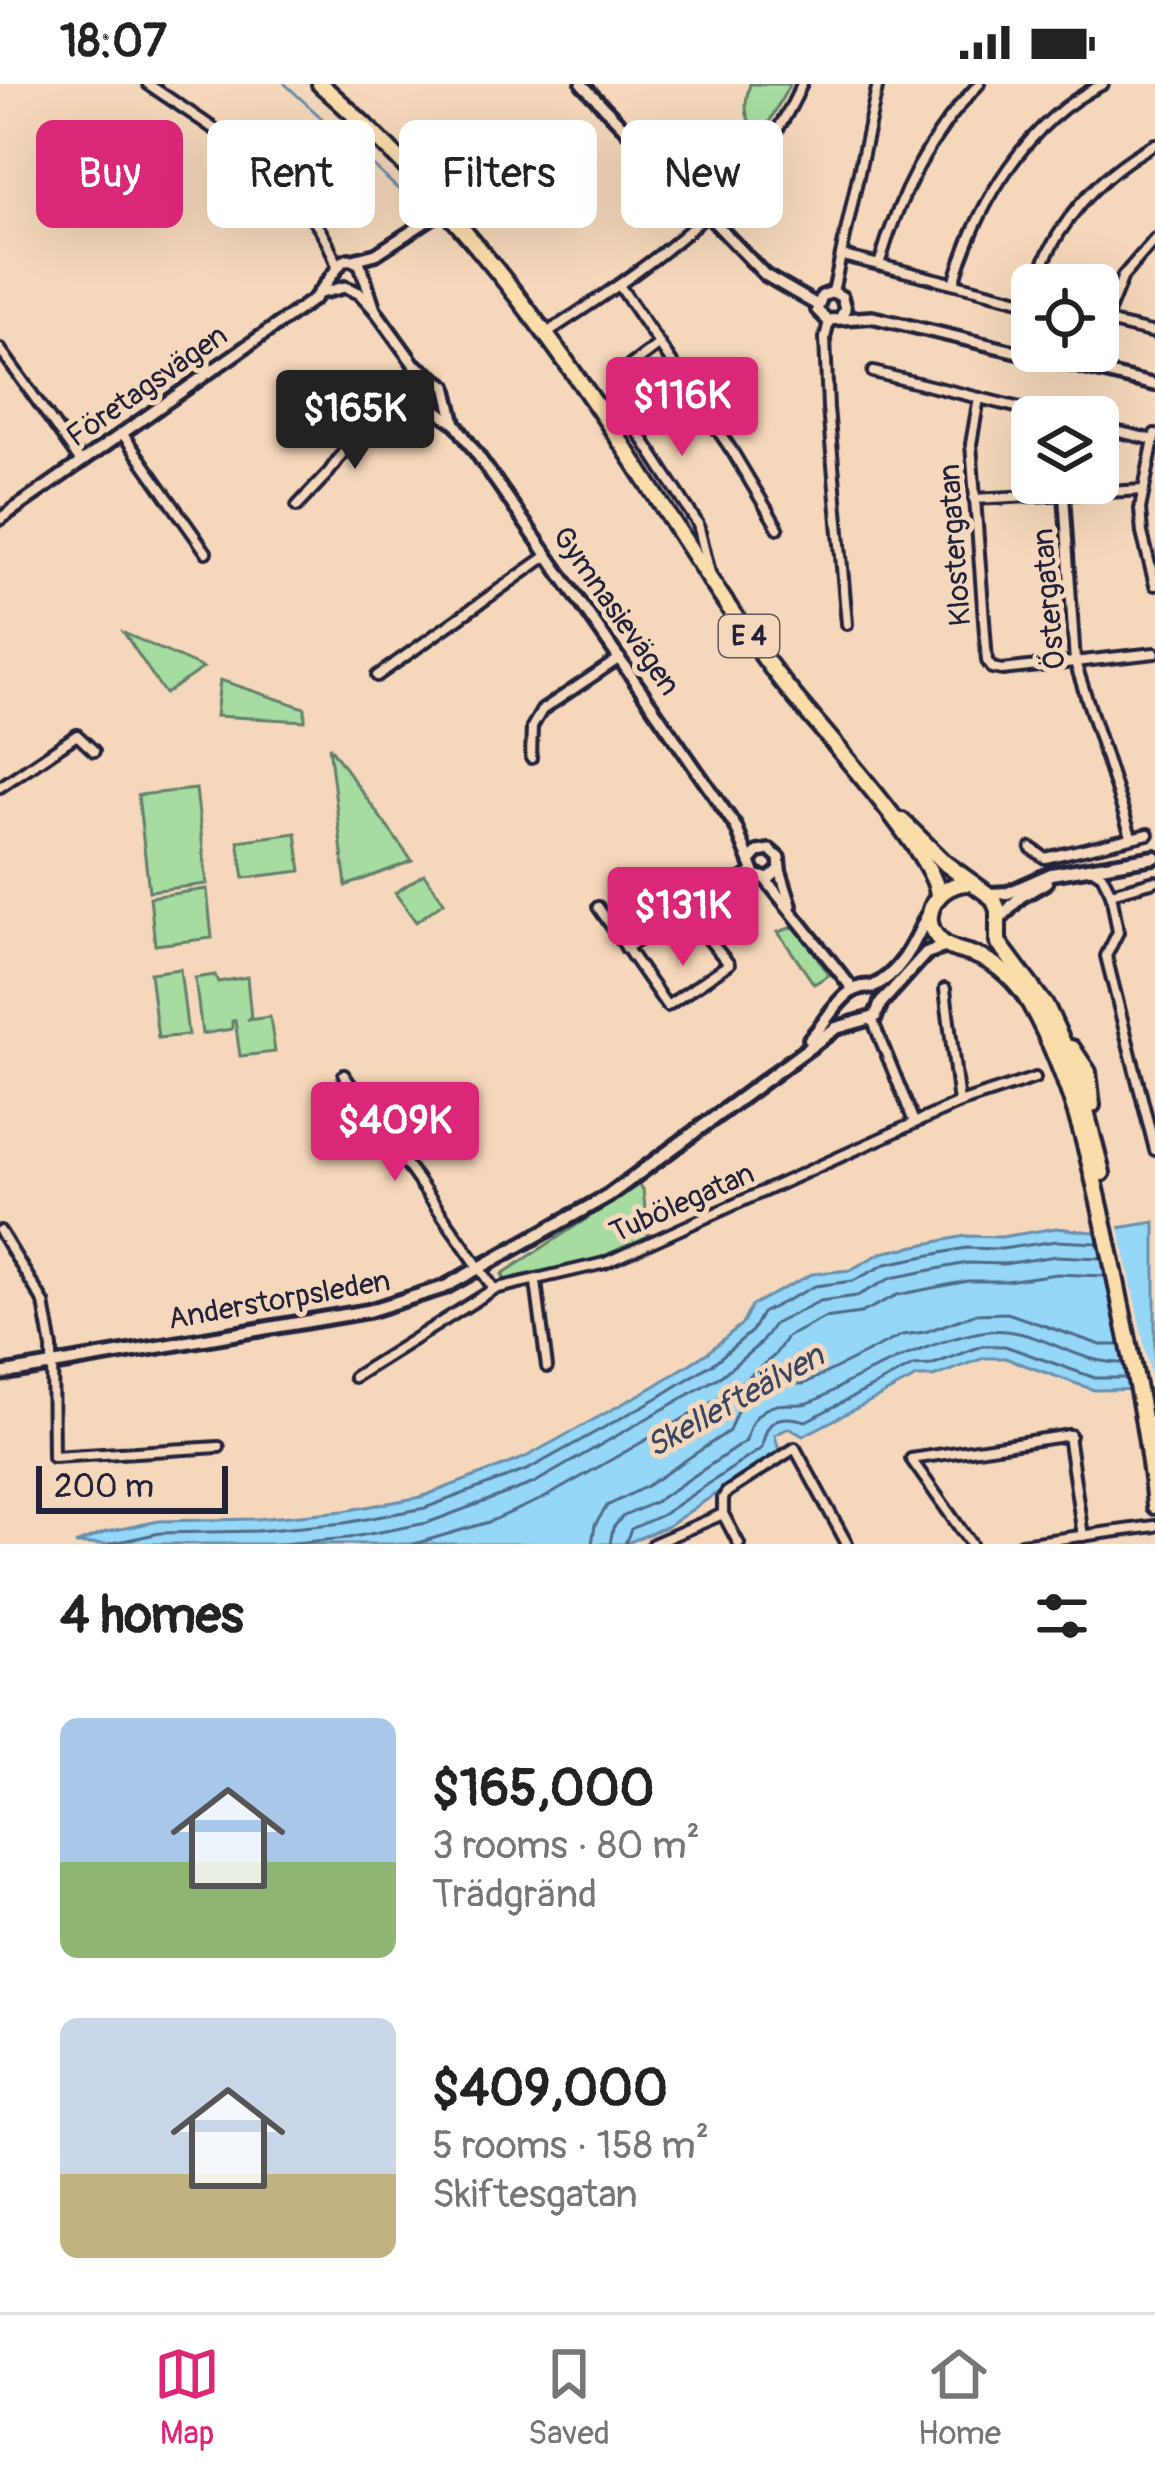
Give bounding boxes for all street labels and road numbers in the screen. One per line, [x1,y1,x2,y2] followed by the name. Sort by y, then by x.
[59,317,235,455] street label: Företagsvägen
[931,463,979,627] street label: Klostergatan
[544,519,688,703] street label: Gymnasievägen
[1024,527,1074,671] street label: Östergatan
[719,615,779,657] road number: E 4
[604,1155,760,1251] street label: Tubölegatan
[165,1262,393,1338] street label: Anderstorpsleden

